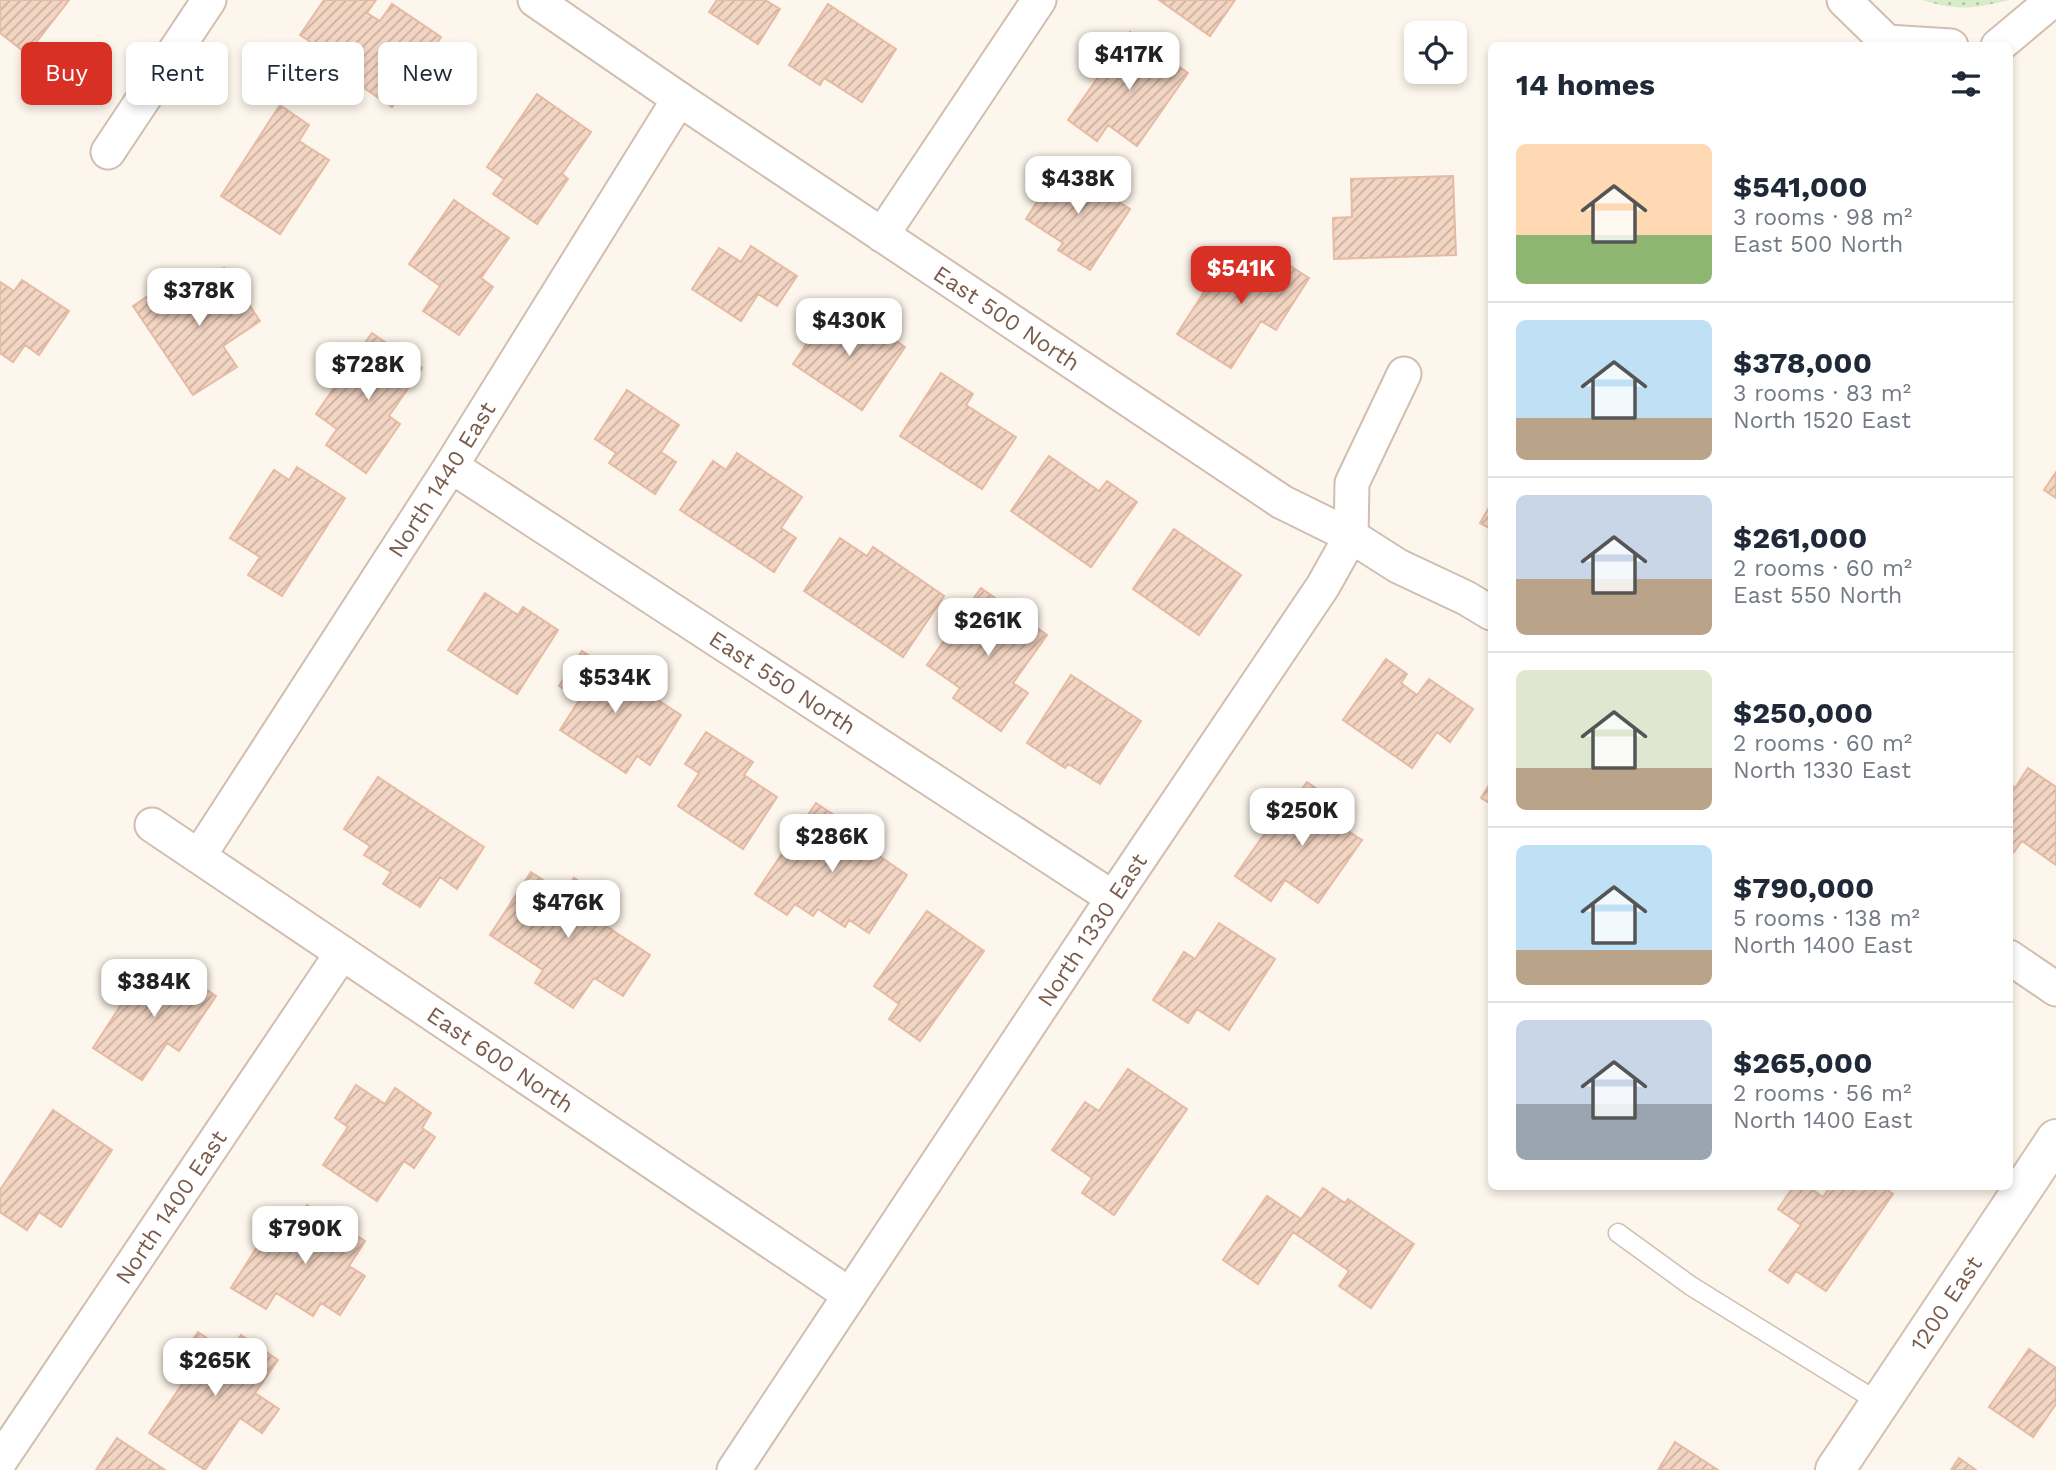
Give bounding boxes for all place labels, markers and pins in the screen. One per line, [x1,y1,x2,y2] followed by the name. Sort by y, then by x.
[1080,32,1178,92] pin: $417K
[1029,156,1127,216] pin: $438K
[1192,246,1290,306] pin: $541K
[150,268,248,328] pin: $378K
[800,298,898,358] pin: $430K
[319,342,417,402] pin: $728K
[939,598,1037,658] pin: $261K
[566,656,664,715] pin: $534K
[1253,788,1351,848] pin: $250K
[783,814,881,874] pin: $286K
[519,880,617,940] pin: $476K
[105,960,203,1019] pin: $384K
[256,1206,354,1266] pin: $790K
[166,1338,264,1398] pin: $265K

